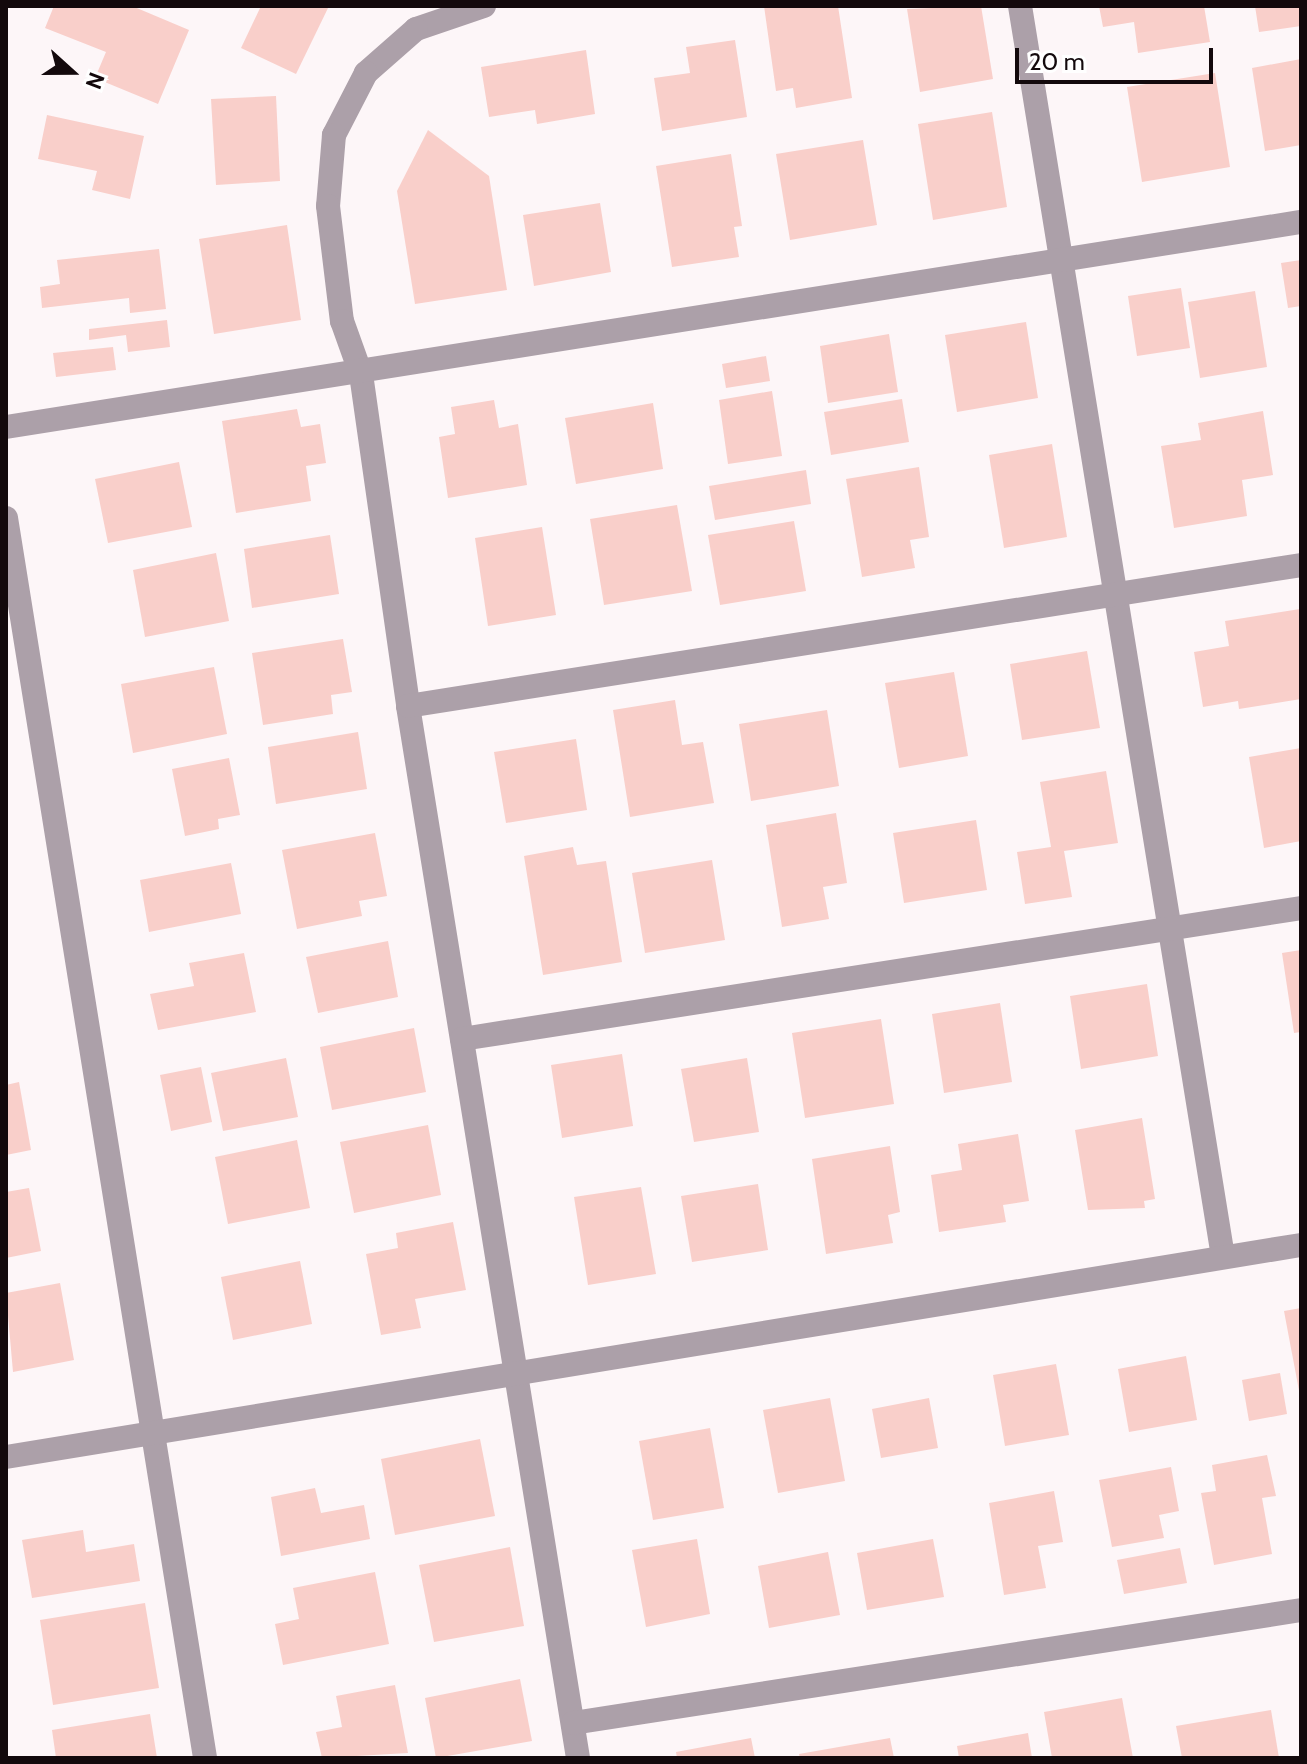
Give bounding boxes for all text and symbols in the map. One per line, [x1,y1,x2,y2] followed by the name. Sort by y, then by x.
[32,32,112,112] north arrow
[1019,32,1217,82] scale bar
[1029,47,1085,76] text: 20 m
[79,69,110,93] text: N

